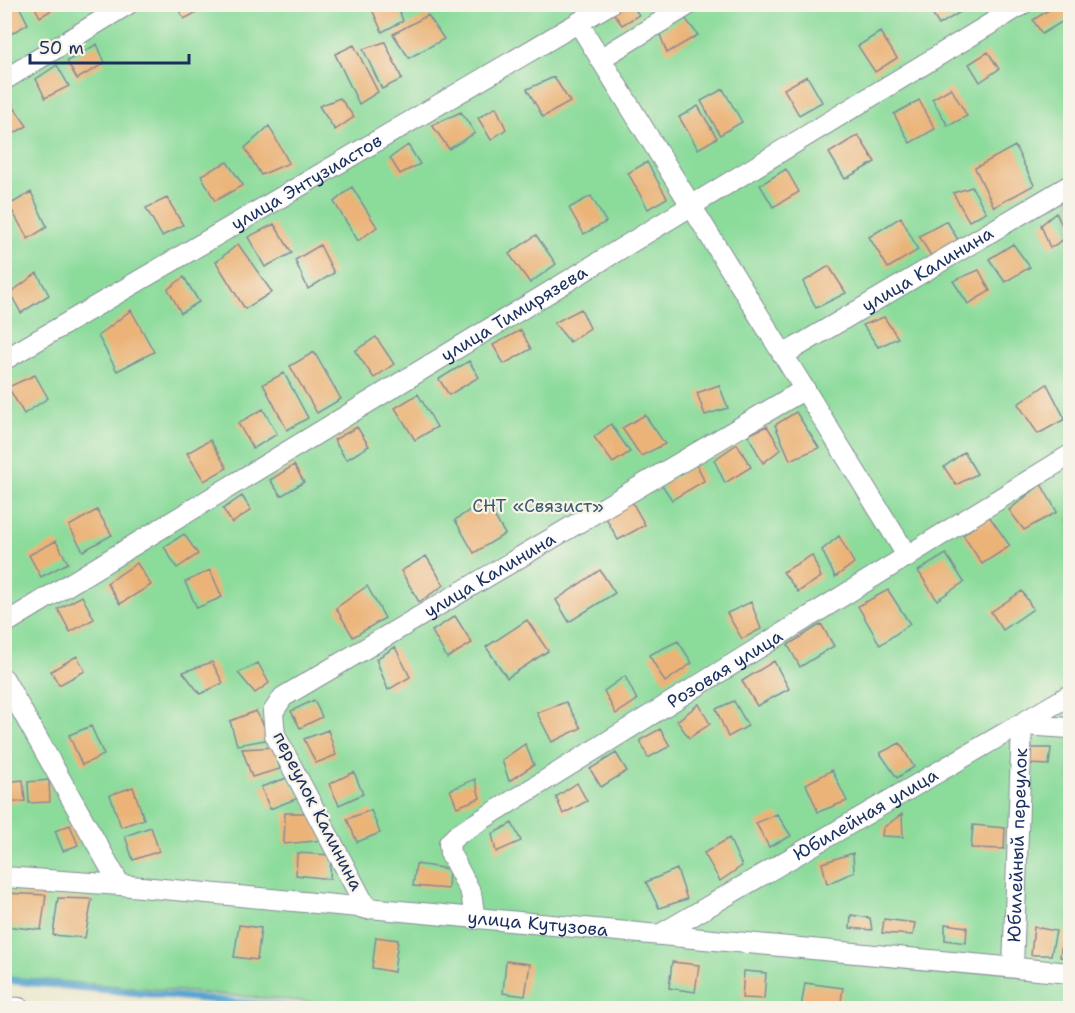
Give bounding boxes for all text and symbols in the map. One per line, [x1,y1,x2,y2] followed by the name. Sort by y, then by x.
[30,27,189,65] scale bar
[39,36,84,60] text: 50 m
[227,128,387,236] street label: улица Энтузиастов
[857,221,998,318] street label: улица Калинина
[436,260,592,367] street label: улица Тимирязева
[472,494,604,518] park label: СНТ «Связист»
[420,527,560,623] street label: улица Калинина
[663,624,787,714] street label: Розовая улица
[267,727,369,895] street label: переулок Калинина
[1002,747,1033,943] street label: Юбилейный переулок
[789,763,942,866] street label: Юбилейная улица
[466,905,609,942] street label: улица Кутузова

